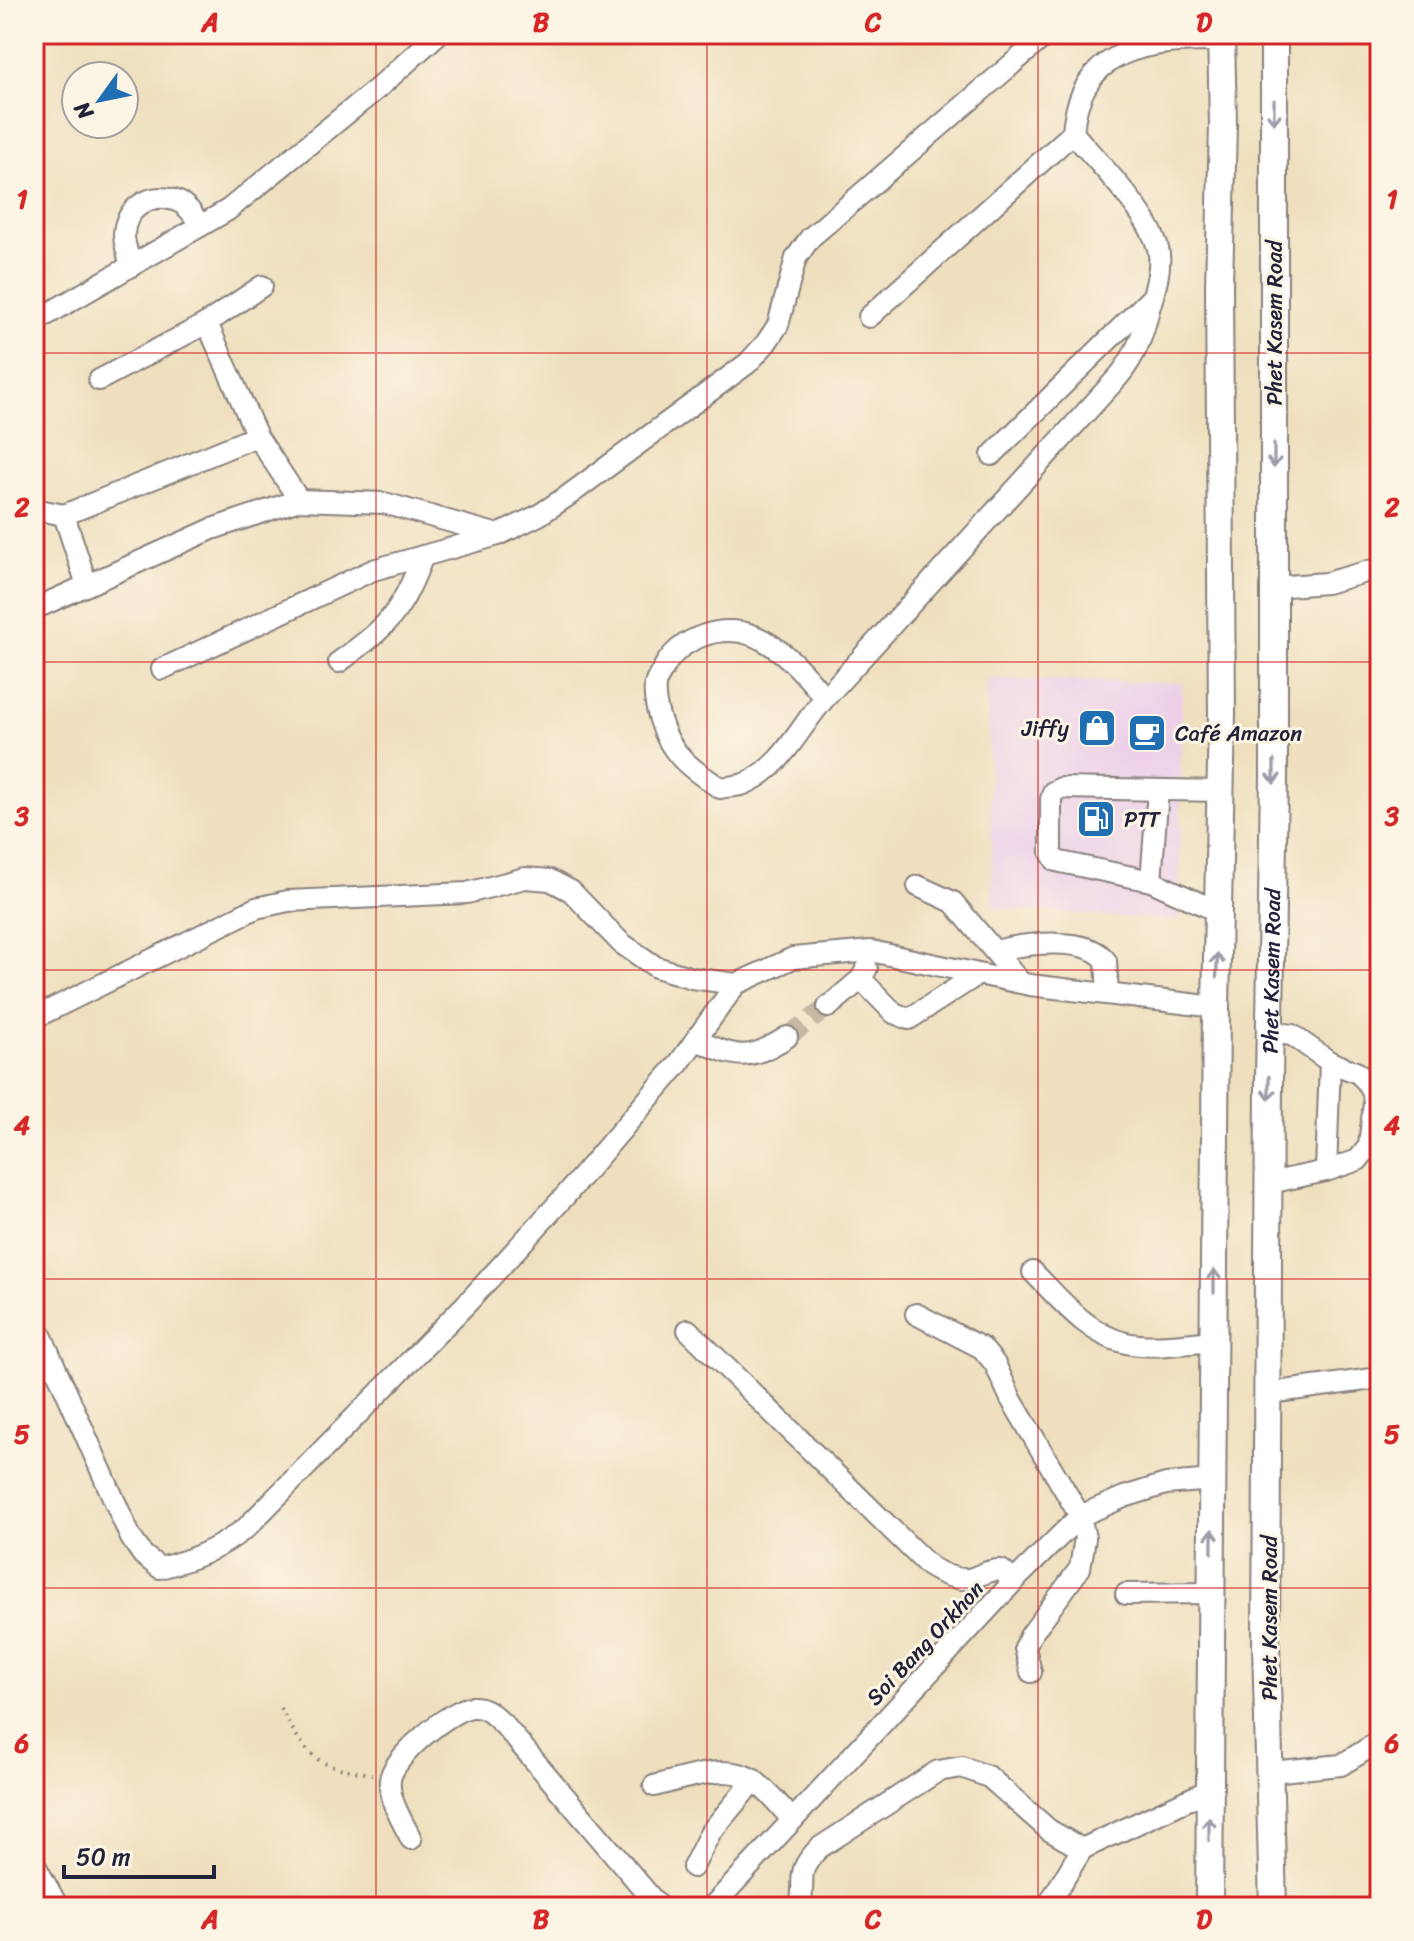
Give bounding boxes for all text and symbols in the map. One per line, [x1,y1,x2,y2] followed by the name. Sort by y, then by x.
[200,0,219,45] text: A
[533,0,550,45] text: B
[864,0,882,45] text: C
[1196,0,1212,45] text: D
[60,60,140,140] north arrow
[63,93,105,128] text: N
[1266,98,1282,125] one-way arrow
[16,176,28,222] text: 1
[1386,176,1398,222] text: 1
[1255,239,1294,406] street label: Phet Kasem Road
[1266,442,1282,469] one-way arrow
[13,484,30,530] text: 2
[1383,484,1400,530] text: 2
[1076,707,1118,749] shop icon: Jiffy
[1021,709,1070,748] place label: Jiffy
[1126,712,1168,754] cafe icon: Café Amazon
[1175,714,1302,753] place label: Café Amazon
[1266,758,1282,785] one-way arrow
[14,793,30,839] text: 3
[1384,793,1400,839] text: 3
[1075,798,1117,840] fuel station icon: PTT
[1124,800,1161,839] place label: PTT
[1250,887,1292,1054] street label: Phet Kasem Road
[1210,952,1225,979] one-way arrow
[1261,1074,1277,1101] one-way arrow
[14,1102,30,1148] text: 4
[1384,1102,1400,1148] text: 4
[1206,1268,1222,1295] one-way arrow
[14,1411,30,1457] text: 5
[1384,1411,1400,1457] text: 5
[1204,1528,1220,1555] one-way arrow
[1250,1534,1289,1701] street label: Phet Kasem Road
[856,1571,994,1715] street label: Soi Bang Orkhon
[14,1720,30,1766] text: 6
[1384,1720,1400,1766] text: 6
[1201,1816,1217,1843] one-way arrow
[64,1829,214,1879] scale bar
[76,1836,131,1878] text: 50 m
[200,1896,219,1941] text: A
[533,1896,550,1941] text: B
[864,1896,882,1941] text: C
[1196,1896,1212,1941] text: D

